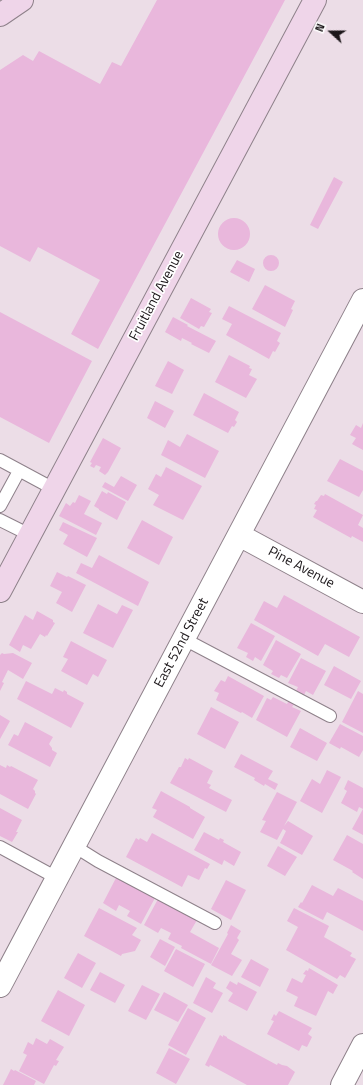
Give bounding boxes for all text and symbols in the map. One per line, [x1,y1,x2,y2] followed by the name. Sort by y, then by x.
[311,12,351,52] north arrow
[311,21,329,34] text: N
[126,248,188,344] street label: Fruitland Avenue
[265,543,337,593] street label: Pine Avenue
[151,595,213,691] street label: East 52nd Street

